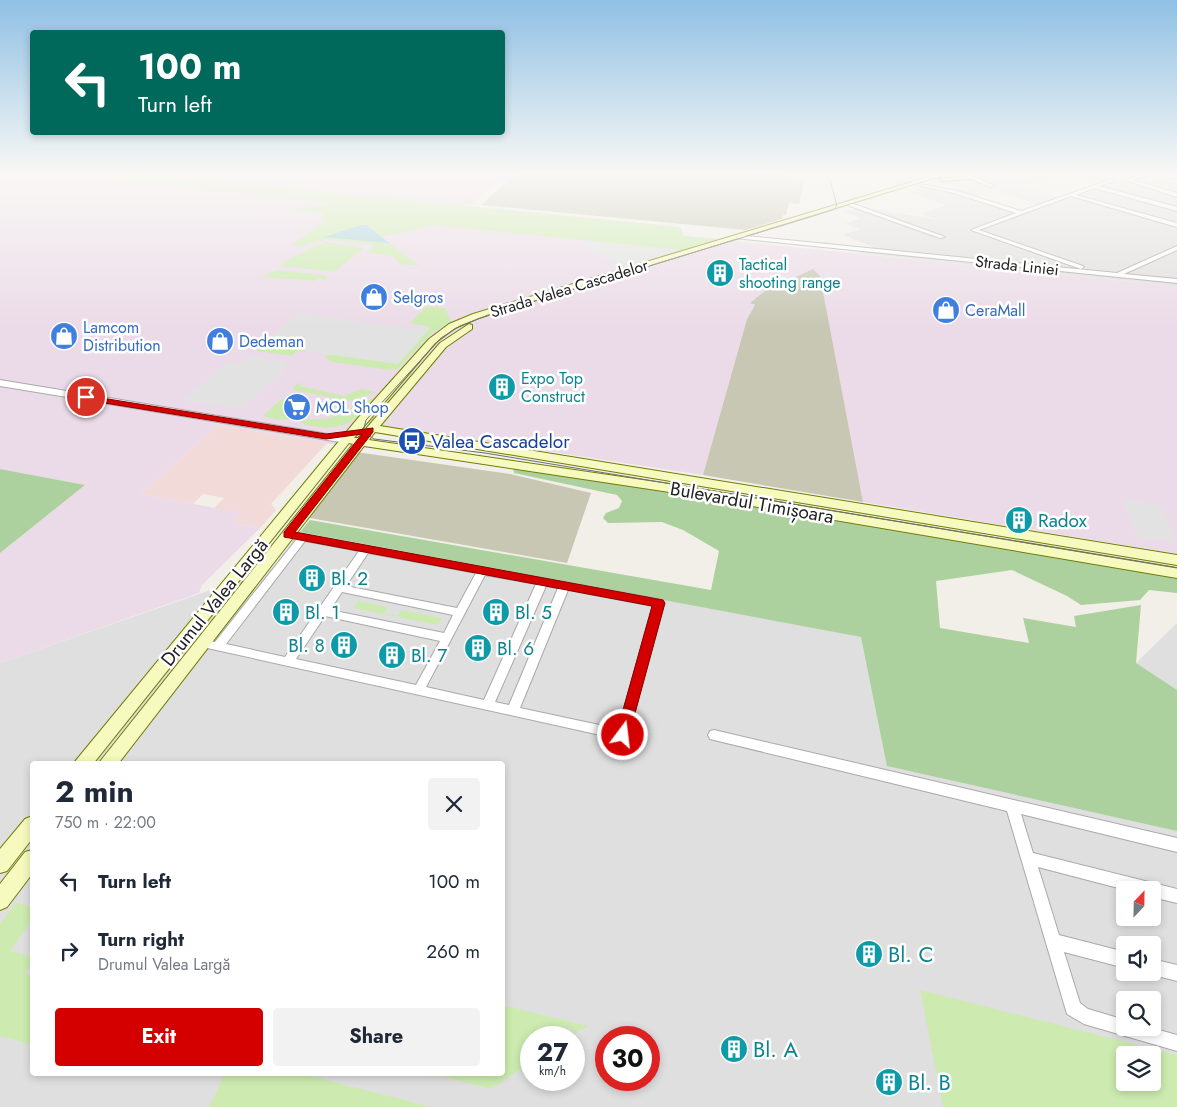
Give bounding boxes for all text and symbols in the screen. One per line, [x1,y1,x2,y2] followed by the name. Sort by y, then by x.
[138,42,241,92] text: 100 m
[55,50,120,115] icon: left
[138,88,212,120] text: Turn left
[974,250,1060,281] street label: Strada Liniei
[487,253,652,323] street label: Strada Valea Cascadelor
[739,253,841,294] place label: Tactical shooting range
[705,258,735,288] building icon: Tactical shooting range
[359,282,389,312] shop icon: Selgros
[393,286,443,309] place label: Selgros
[931,295,961,325] shop icon: CeraMall
[965,299,1025,322] place label: CeraMall
[83,316,161,357] place label: Lamcom Distribution
[49,321,79,351] shop icon: Lamcom Distribution
[205,326,235,356] shop icon: Dedeman
[239,330,304,353] place label: Dedeman
[521,367,585,408] place label: Expo Top Construct
[487,372,517,402] building icon: Expo Top Construct
[65,376,107,418] pin
[72,383,100,411] icon: arrive
[282,392,312,422] supermarket icon: MOL Shop
[316,396,389,419] place label: MOL Shop
[397,426,427,456] bus stop icon: Valea Cascadelor
[431,428,570,455] place label: Valea Cascadelor
[668,475,836,530] street label: Bulevardul Timișoara
[1004,505,1034,535] building icon: Radox
[1038,507,1087,534] place label: Radox
[154,533,274,672] street label: Drumul Valea Largă
[297,563,327,593] building icon: Bl. 2
[331,565,368,592] place label: Bl. 2
[271,597,301,627] building icon: Bl. 1
[481,597,511,627] building icon: Bl. 5
[305,599,340,626] place label: Bl. 1
[515,599,552,626] place label: Bl. 5
[329,630,359,660] building icon: Bl. 8
[288,632,325,659] place label: Bl. 8
[463,633,493,663] building icon: Bl. 6
[497,635,534,662] place label: Bl. 6
[377,640,407,670] building icon: Bl. 7
[411,642,447,669] place label: Bl. 7
[596,708,648,760] position arrow
[55,770,134,813] text: 2 min
[428,778,480,830] button: close
[55,811,156,834] text: 750 m · 22:00
[55,867,83,895] icon: left
[98,868,171,895] text: Turn left
[428,868,480,895] text: 100 m
[1116,881,1161,926] north arrow
[1116,881,1161,1091] map controls
[98,926,184,953] text: Turn right
[1116,936,1161,981] button: sound
[55,937,83,965] icon: right
[426,938,480,965] text: 260 m
[888,938,934,970] place label: Bl. C
[854,939,884,969] building icon: Bl. C
[98,953,230,976] text: Drumul Valea Largă
[1116,991,1161,1036] button: search
[55,1008,263,1066] button: Exit
[273,1008,480,1066] button: Share
[595,1026,660,1091] speed limit sign: 30
[753,1033,799,1065] place label: Bl. A
[537,1034,568,1070] text: 27
[719,1034,749,1064] building icon: Bl. A
[1116,1046,1161,1091] button: layers
[539,1062,566,1080] text: km/h
[908,1066,951,1098] place label: Bl. B
[874,1067,904,1097] building icon: Bl. B

